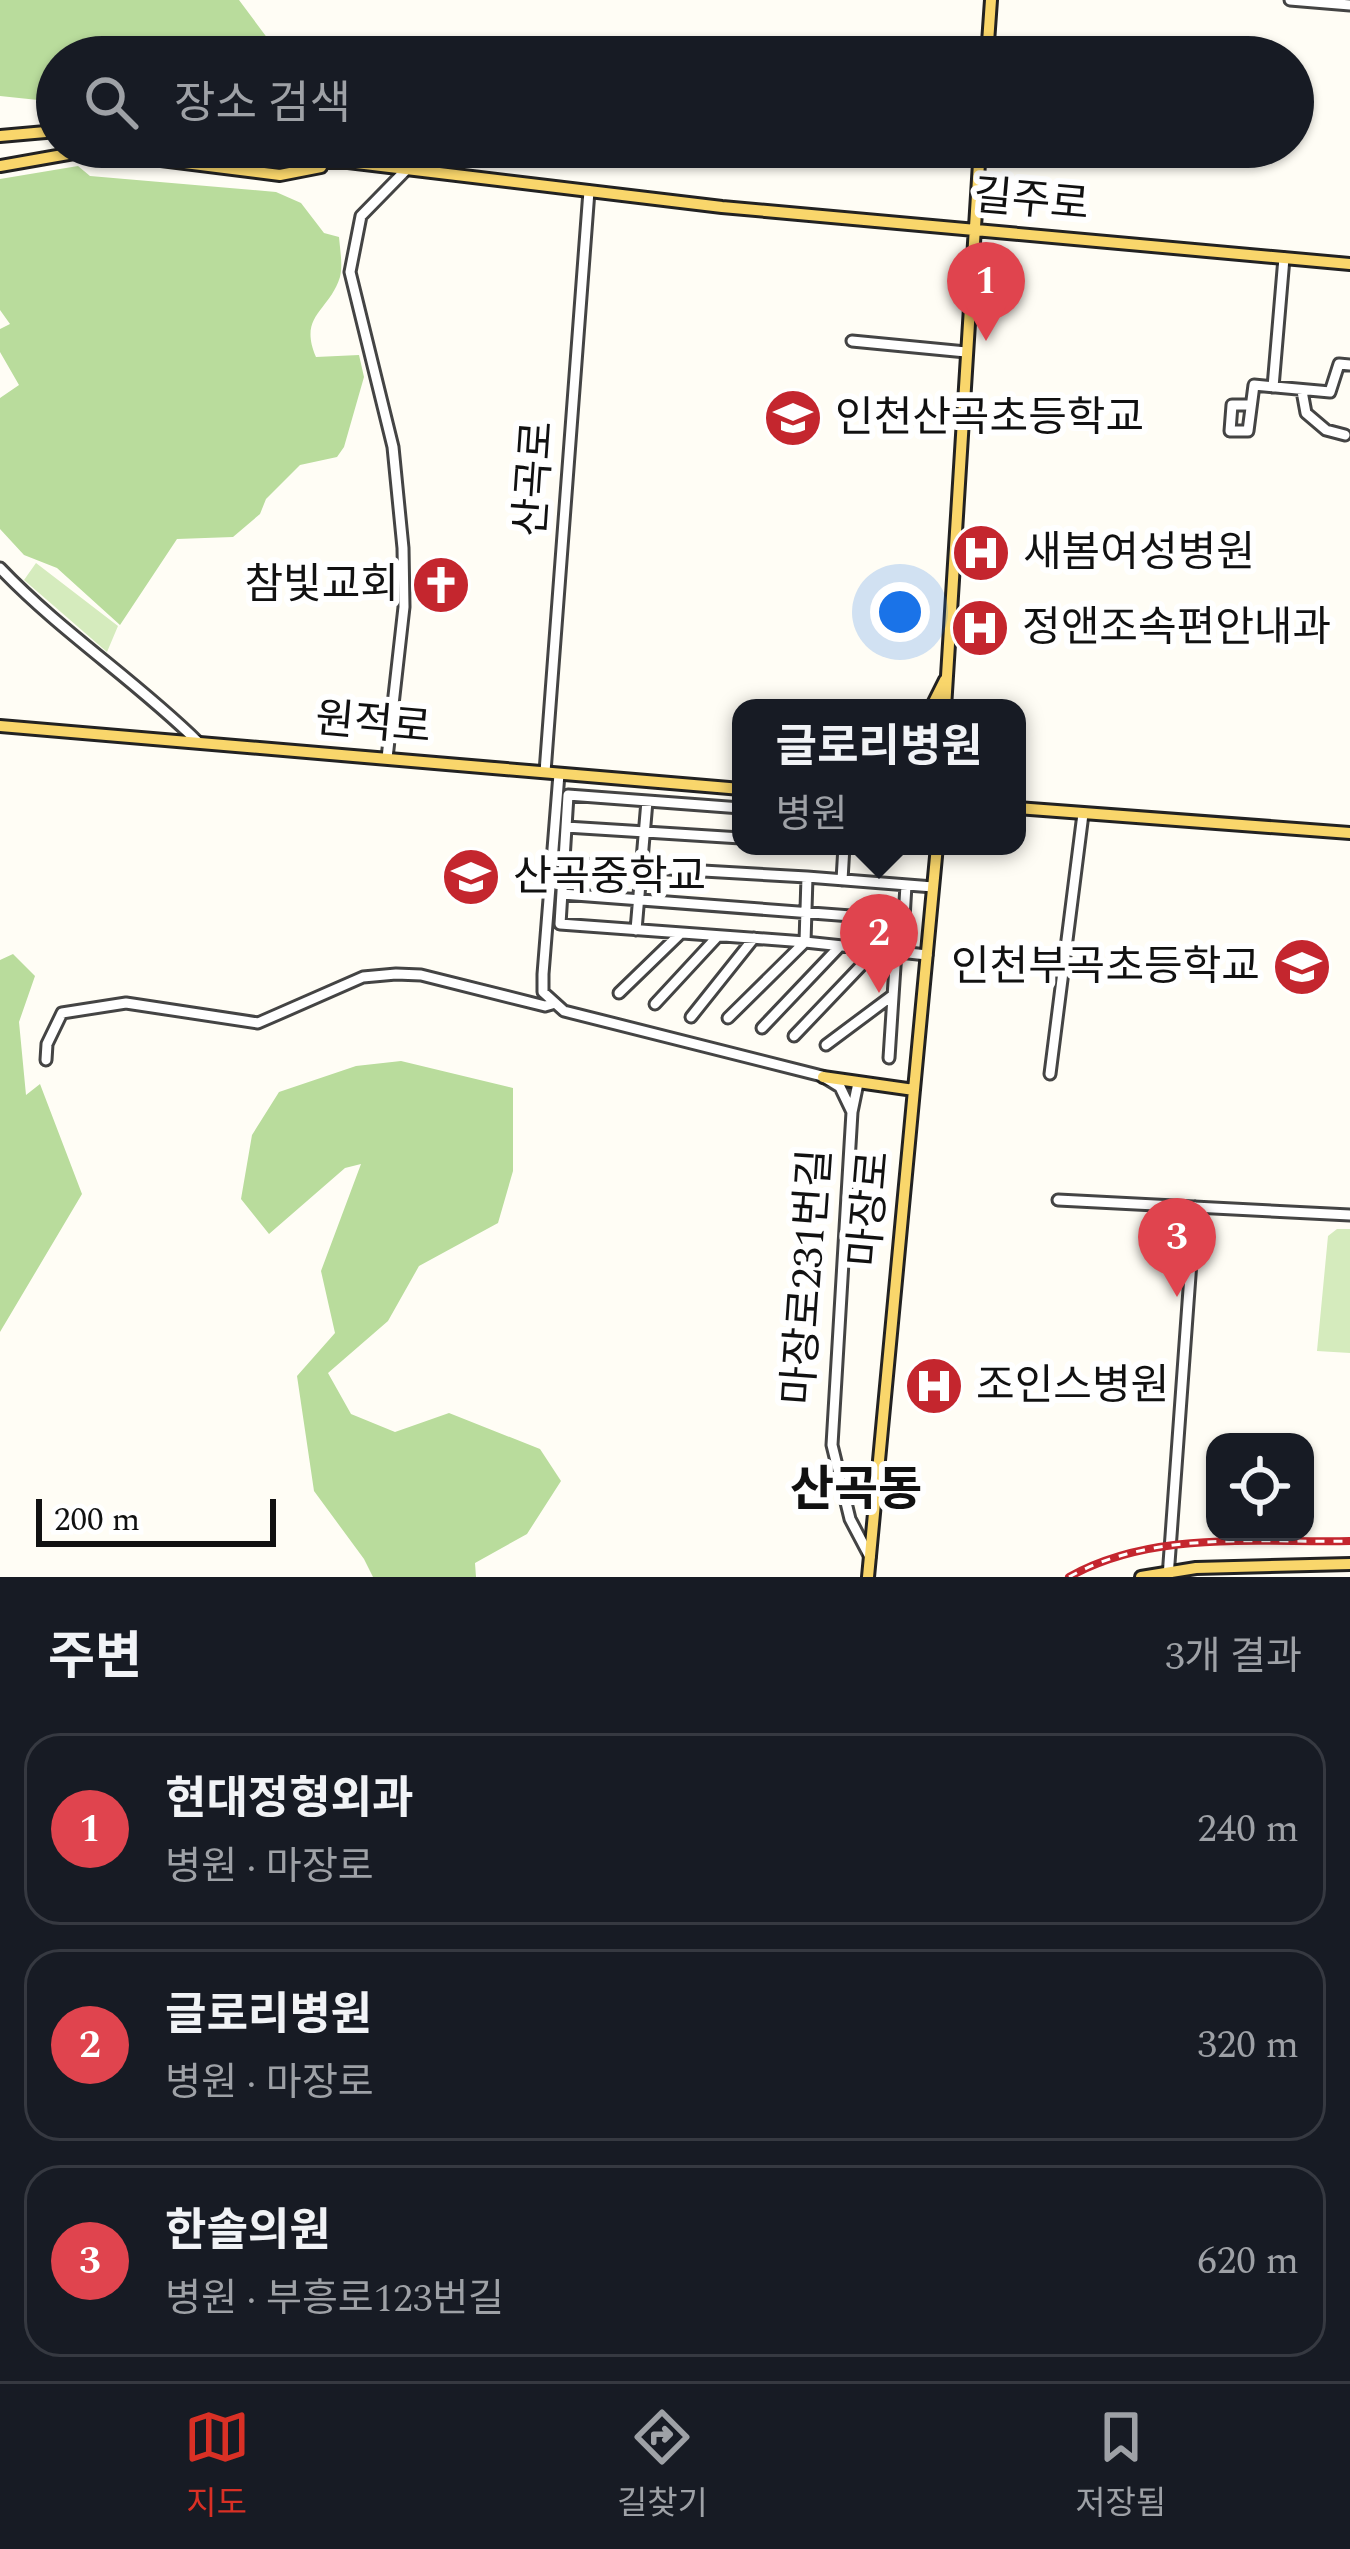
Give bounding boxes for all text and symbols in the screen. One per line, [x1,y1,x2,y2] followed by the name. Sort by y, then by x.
[36,36,1314,168] search box
[78,69,144,135] icon: search
[174,70,351,139] text: 장소 검색
[971,165,1091,237] street label: 길주로
[947,242,1025,341] pin: 1
[762,387,824,449] school or university icon: 인천산곡초등학교
[835,387,1144,450] place label: 인천산곡초등학교
[500,419,570,539] street label: 산곡로
[950,522,1012,584] hospital icon: 새봄여성병원
[1023,522,1255,585] place label: 새봄여성병원
[244,554,399,617] place label: 참빛교회
[410,554,472,616] church icon: 참빛교회
[870,582,930,642] your location
[949,597,1011,659] hospital icon: 정앤조속편안내과
[1022,597,1331,660] place label: 정앤조속편안내과
[313,688,433,760] street label: 원적로
[732,699,1026,855] popup
[775,713,983,782] text: 글로리병원
[775,786,847,845] text: 병원
[440,846,502,908] school or university icon: 산곡중학교
[513,846,706,909] place label: 산곡중학교
[840,894,918,993] pin: 2
[951,936,1260,999] place label: 인천부곡초등학교
[1271,936,1333,998] school or university icon: 인천부곡초등학교
[768,1147,848,1407] street label: 마장로231번길
[834,1149,906,1269] street label: 마장로
[1138,1198,1216,1297] pin: 3
[903,1355,965,1417] hospital icon: 조인스병원
[976,1355,1169,1418] place label: 조인스병원
[1206,1433,1314,1541] map controls
[1206,1433,1314,1541] button: locate
[790,1454,922,1527] district label: 산곡동
[36,1493,276,1546] scale bar
[54,1495,140,1545] text: 200 m
[48,1619,142,1697] text: 주변
[1165,1628,1302,1687] text: 3개 결과
[165,1765,413,1834] text: 현대정형외과
[79,1800,101,1859] text: 1
[1197,1800,1299,1859] text: 240 m
[165,1838,374,1897] text: 병원 · 마장로
[165,1981,372,2050] text: 글로리병원
[79,2016,101,2075] text: 2
[1197,2016,1299,2075] text: 320 m
[165,2054,374,2113] text: 병원 · 마장로
[165,2197,331,2266] text: 한솔의원
[79,2232,101,2291] text: 3
[1197,2232,1299,2291] text: 620 m
[165,2270,504,2329] text: 병원 · 부흥로123번길
[184,2404,250,2529] tab: 지도
[617,2404,708,2529] tab: 길찾기
[1075,2404,1166,2529] tab: 저장됨

